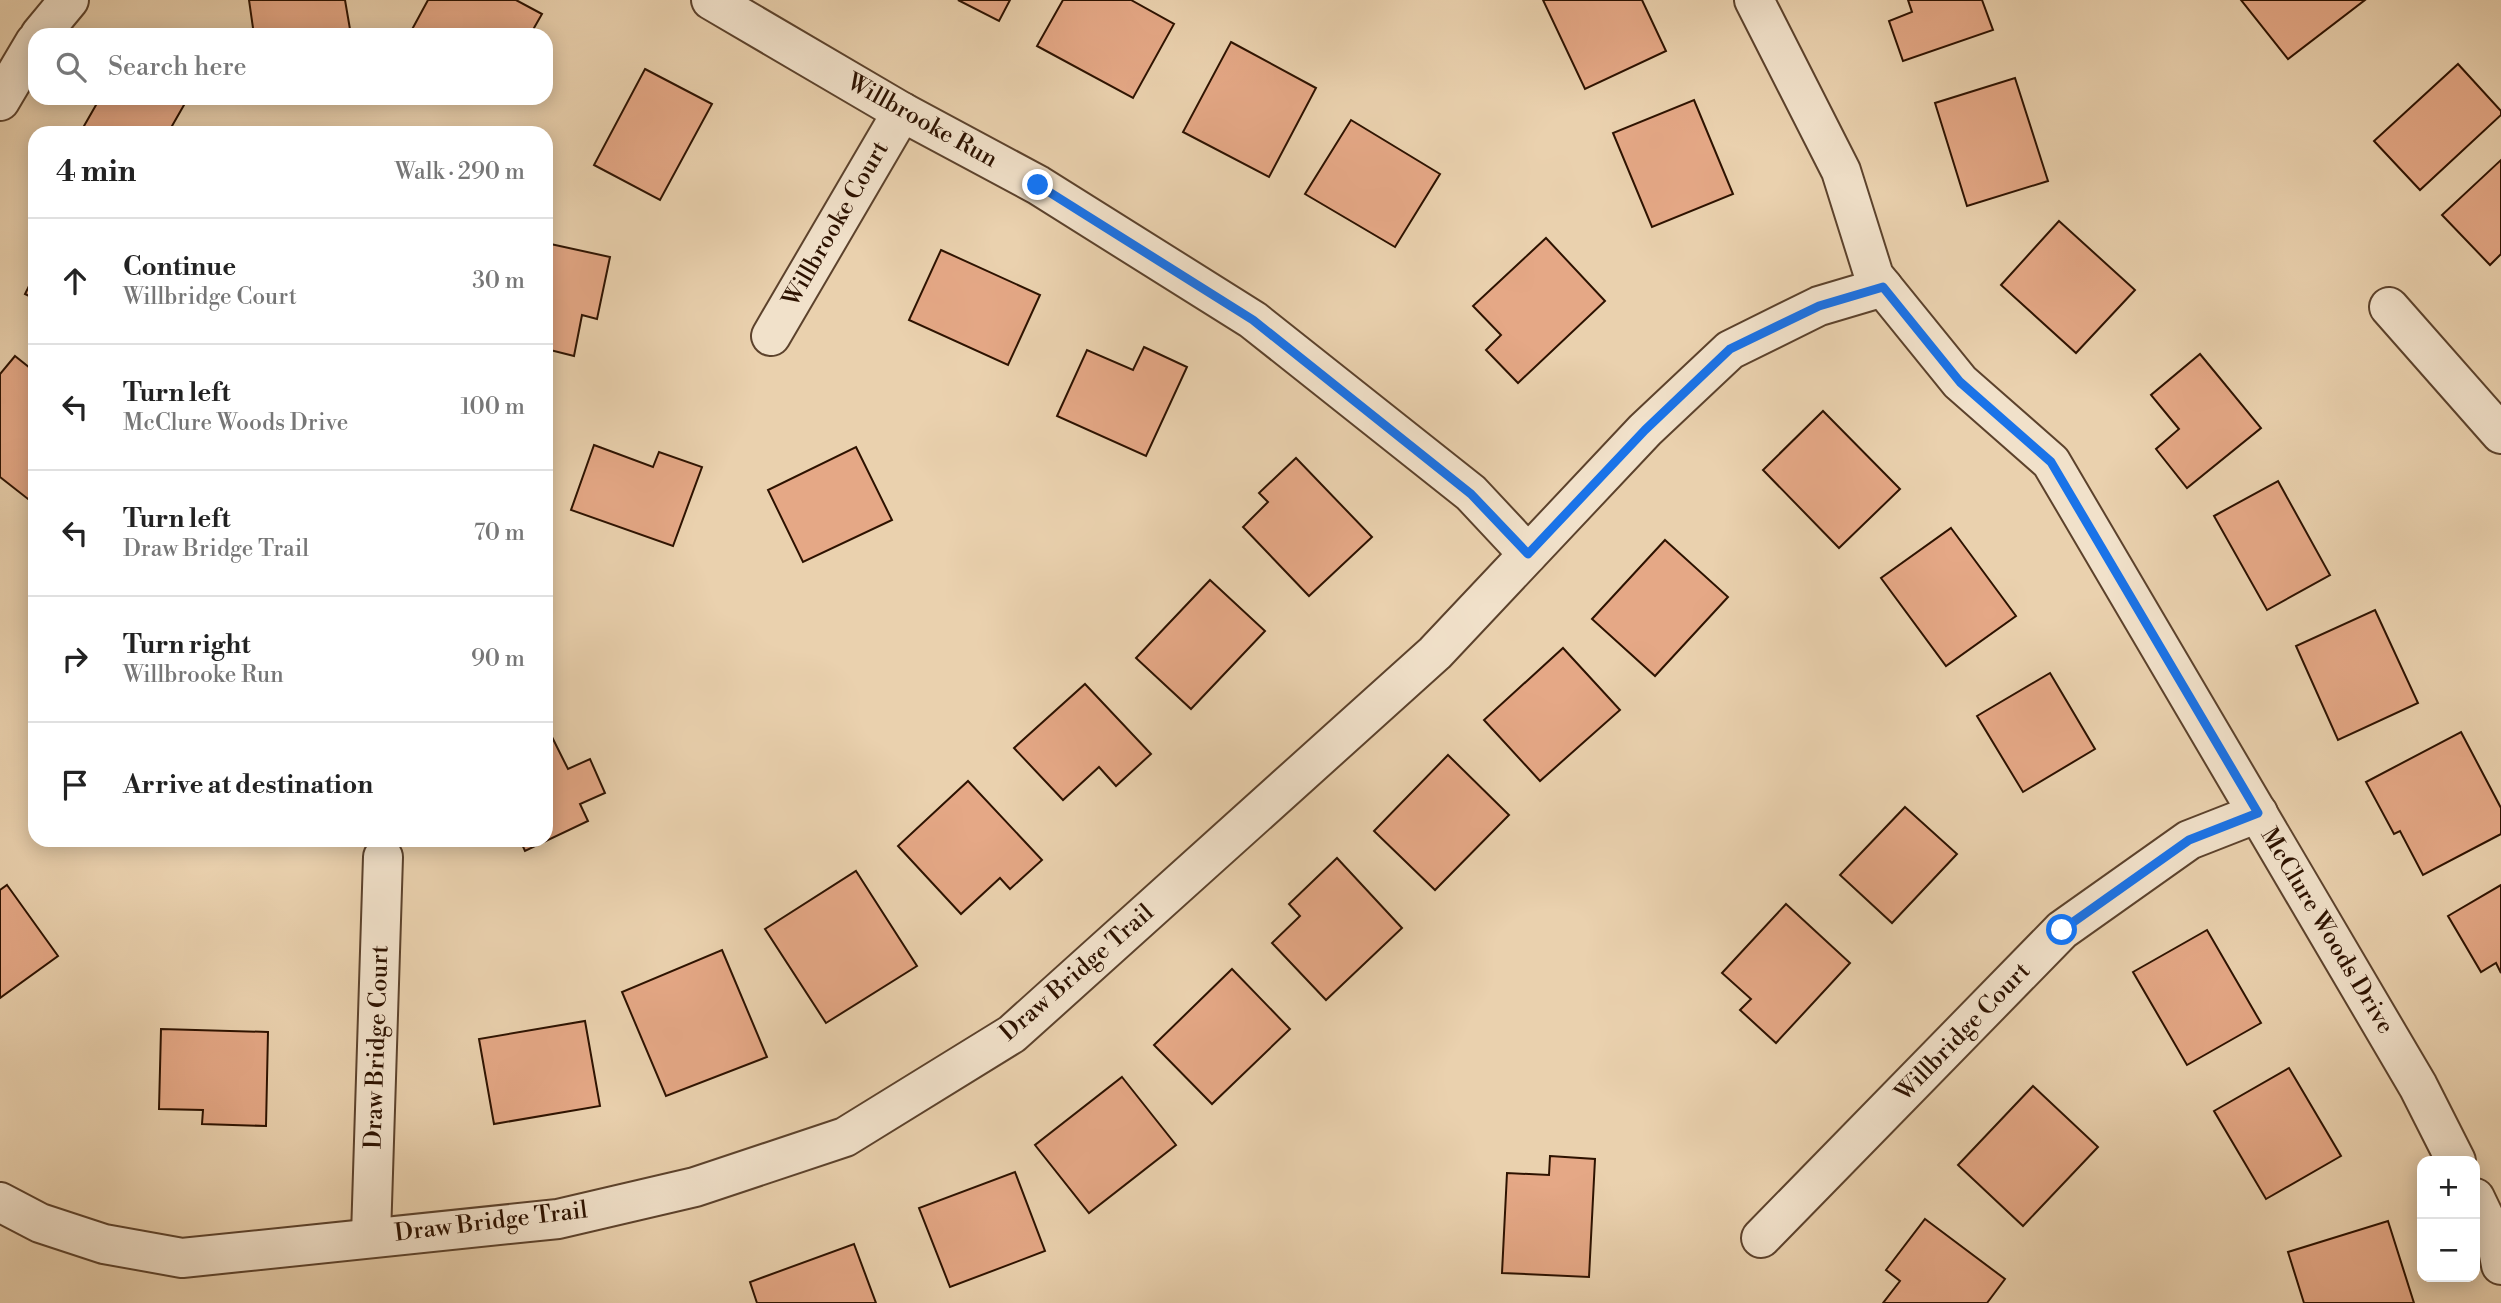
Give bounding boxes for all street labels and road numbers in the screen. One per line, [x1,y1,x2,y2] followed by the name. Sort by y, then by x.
[840,67,1003,175] street label: Willbrooke Run
[776,135,896,313] street label: Willbrooke Court
[2254,822,2400,1040] street label: McClure Woods Drive
[994,898,1160,1048] street label: Draw Bridge Trail
[358,944,396,1149] street label: Draw Bridge Court
[1888,956,2037,1108] street label: Willbridge Court
[393,1195,589,1249] street label: Draw Bridge Trail

